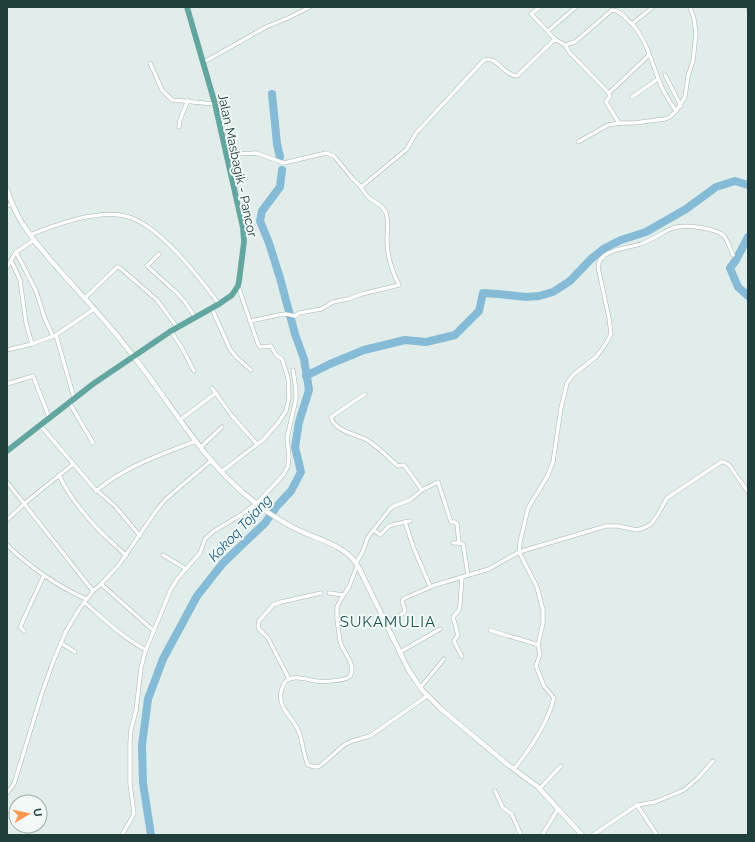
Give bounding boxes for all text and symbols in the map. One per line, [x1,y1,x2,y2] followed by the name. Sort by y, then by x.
[215,92,260,239] street label: Jalan Masbagik - Pancor
[205,491,275,565] water label: Kokoq Tojang
[340,613,436,631] district label: SUKAMULIA
[8,794,48,834] north arrow
[30,807,44,818] text: U

